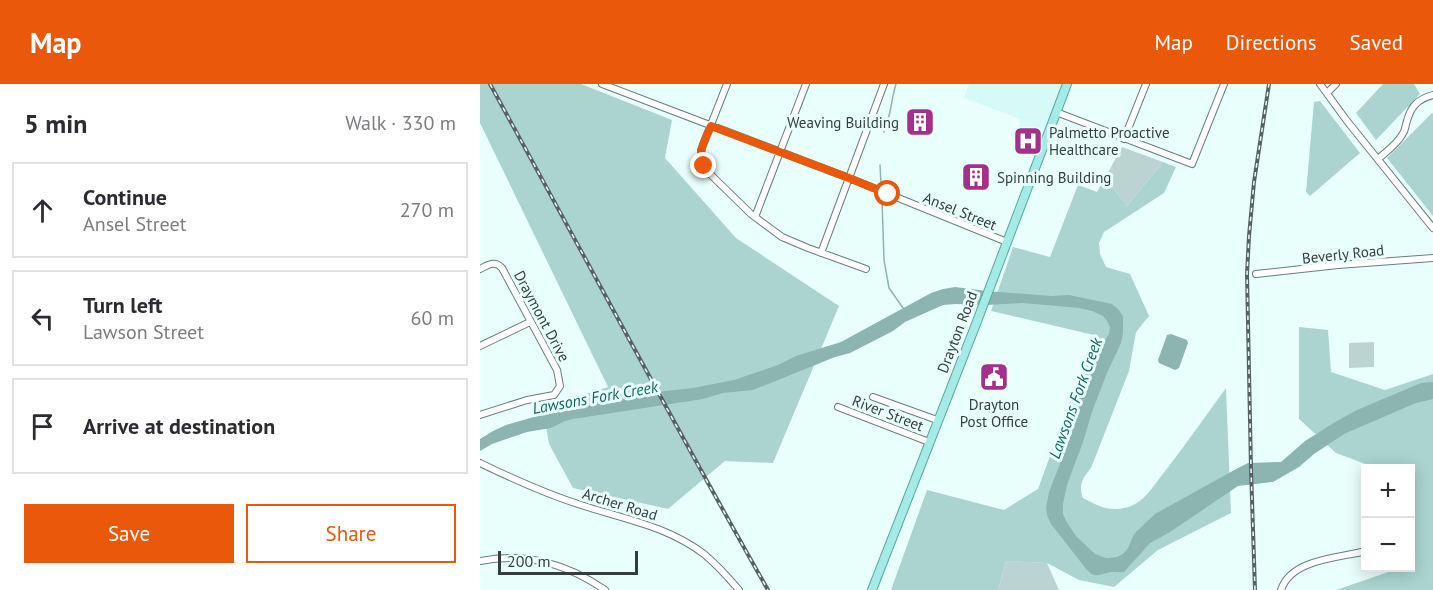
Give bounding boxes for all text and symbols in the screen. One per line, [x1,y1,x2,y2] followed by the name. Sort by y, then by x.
[30,24,81,61] text: Map
[1154,29,1193,56] text: Map
[1226,29,1317,56] text: Directions
[1350,29,1403,56] text: Saved
[904,106,936,138] building icon: Weaving Building
[24,107,87,140] text: 5 min
[345,110,456,136] text: Walk · 330 m
[787,113,899,132] place label: Weaving Building
[1049,123,1170,159] place label: Palmetto Proactive Healthcare
[1012,125,1044,157] hospital icon: Palmetto Proactive Healthcare
[690,152,716,178] route end
[960,161,992,193] building icon: Spinning Building
[997,168,1111,187] place label: Spinning Building
[874,180,900,206] route start
[83,183,167,211] text: Continue
[920,188,1000,234] street label: Ansel Street
[26,194,59,227] icon: ahead
[400,197,454,223] text: 270 m
[83,211,186,237] text: Ansel Street
[1301,240,1385,268] street label: Beverly Road
[510,267,574,365] street label: Draymont Drive
[933,288,981,376] street label: Drayton Road
[83,291,163,319] text: Turn left
[26,302,59,335] icon: left
[411,305,454,331] text: 60 m
[83,319,204,345] text: Lawson Street
[1044,334,1106,461] water label: Lawsons Fork Creek
[978,361,1010,393] public building icon: Drayton Post Office
[531,376,660,418] water label: Lawsons Fork Creek
[850,391,926,435] street label: River Street
[960,395,1028,431] place label: Drayton Post Office
[26,410,59,443] icon: arrive
[83,412,275,440] text: Arrive at destination
[1361,464,1415,572] map controls
[1361,464,1415,518] button: +
[580,484,660,524] street label: Archer Road
[24,504,234,563] button: Save
[246,504,456,563] button: Share
[1361,518,1415,572] button: −
[498,548,638,576] scale bar
[507,551,550,571] text: 200 m

